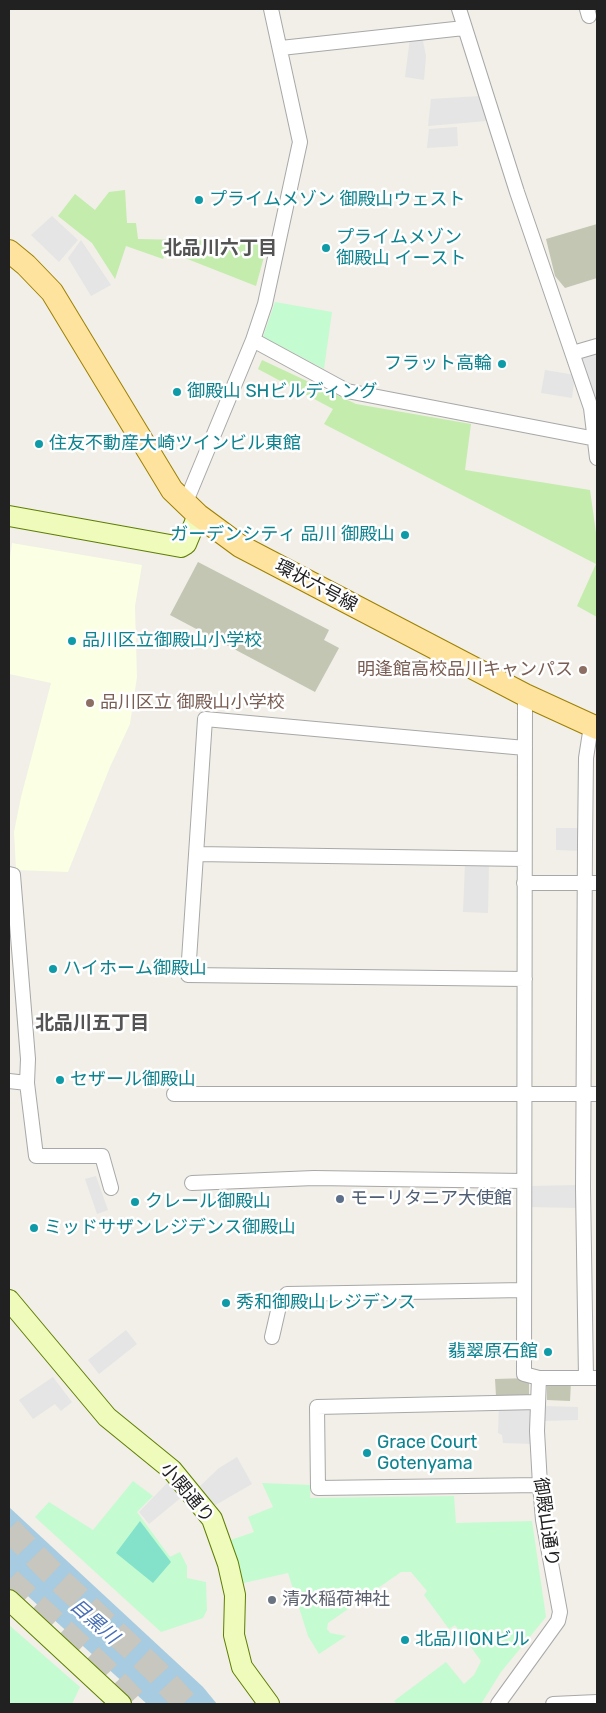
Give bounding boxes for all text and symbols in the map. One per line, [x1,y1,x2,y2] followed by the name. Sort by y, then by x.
[209,189,465,211] place label: プライムメゾン 御殿山ウェスト
[193,194,205,206] marker: プライムメゾン 御殿山ウェスト
[336,227,466,270] place label: プライムメゾン 御殿山 イースト
[163,238,277,260] district label: 北品川六丁目
[320,242,332,254] marker: プライムメゾン 御殿山 イースト
[384,353,492,375] place label: フラット高輪
[496,358,508,370] marker: フラット高輪
[187,381,377,403] place label: 御殿山 SHビルディング
[171,386,183,398] marker: 御殿山 SHビルディング
[49,433,301,455] place label: 住友不動産大崎ツインビル東館
[33,438,45,450] marker: 住友不動産大崎ツインビル東館
[170,524,395,546] place label: ガーデンシティ 品川 御殿山
[399,529,411,541] marker: ガーデンシティ 品川 御殿山
[271,555,361,617] street label: 環状六号線
[82,630,262,652] place label: 品川区立御殿山小学校
[66,635,78,647] marker: 品川区立御殿山小学校
[357,659,573,681] place label: 明逢館高校品川キャンパス
[577,664,589,676] marker: 明逢館高校品川キャンパス
[100,692,284,714] place label: 品川区立 御殿山小学校
[84,697,96,709] marker: 品川区立 御殿山小学校
[63,958,207,980] place label: ハイホーム御殿山
[47,963,59,975] marker: ハイホーム御殿山
[35,1013,149,1035] district label: 北品川五丁目
[70,1069,196,1091] place label: セザール御殿山
[54,1074,66,1086] marker: セザール御殿山
[350,1188,512,1210] place label: モーリタニア大使館
[145,1191,271,1213] place label: クレール御殿山
[334,1193,346,1205] marker: モーリタニア大使館
[129,1196,141,1208] marker: クレール御殿山
[44,1217,296,1239] place label: ミッドサザンレジデンス御殿山
[28,1222,40,1234] marker: ミッドサザンレジデンス御殿山
[236,1292,416,1314] place label: 秀和御殿山レジデンス
[220,1297,232,1309] marker: 秀和御殿山レジデンス
[448,1341,538,1363] place label: 翡翠原石館
[542,1346,554,1358] marker: 翡翠原石館
[377,1432,477,1475] place label: Grace Court Gotenyama
[361,1447,373,1459] marker: Grace Court Gotenyama
[156,1458,218,1528] street label: 小関通り
[529,1476,563,1568] street label: 御殿山通り
[282,1589,390,1611] place label: 清水稲荷神社
[266,1594,278,1606] marker: 清水稲荷神社
[65,1595,123,1649] water label: 目黒川
[415,1629,530,1651] place label: 北品川ONビル
[399,1634,411,1646] marker: 北品川ONビル

